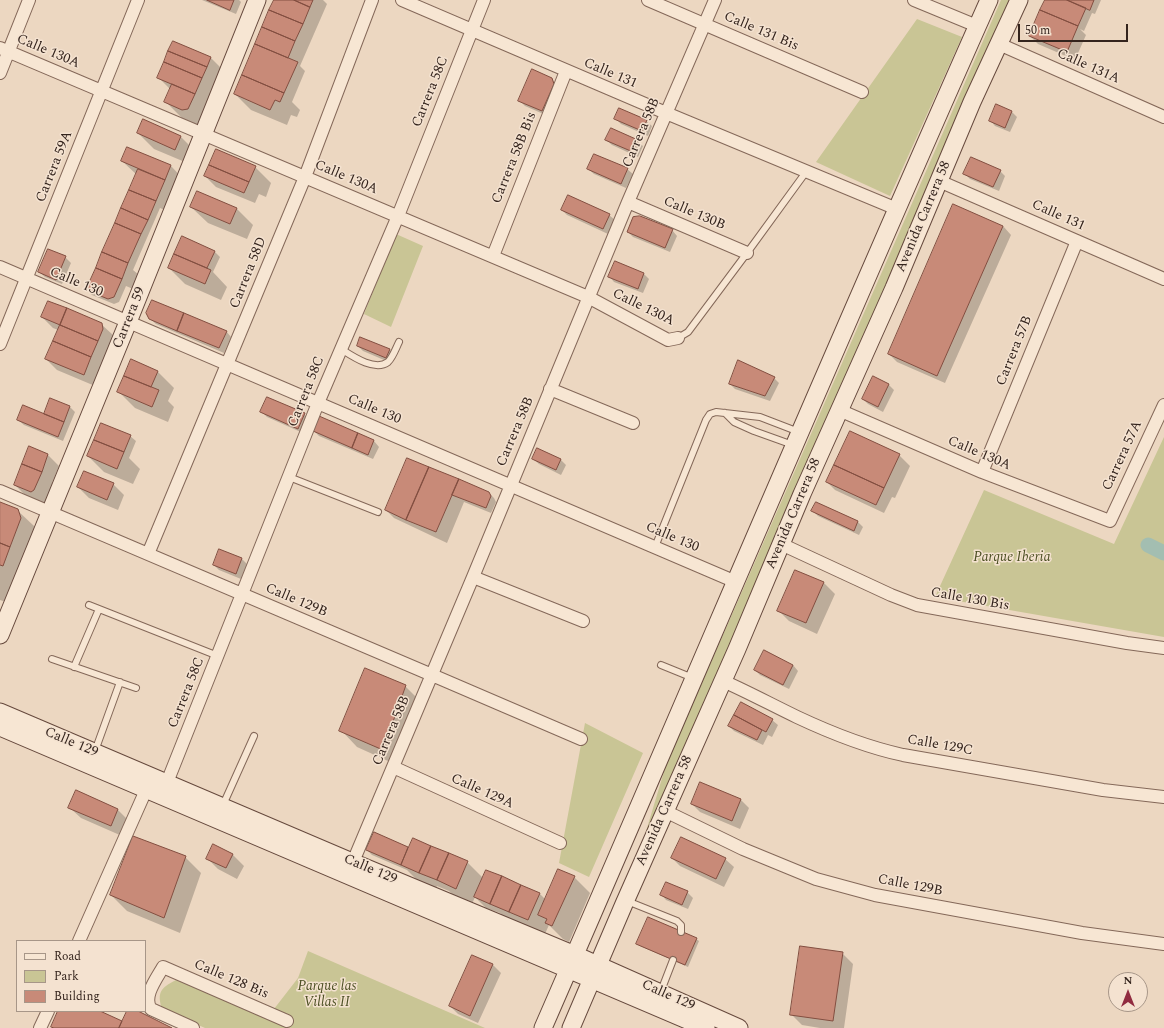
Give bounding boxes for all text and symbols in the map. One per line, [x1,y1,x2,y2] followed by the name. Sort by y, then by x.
[721,9,801,55] street label: Calle 131 Bis
[1020,16,1130,42] scale bar
[1025,21,1050,40] text: 50 m
[14,31,82,73] street label: Calle 130A
[1054,46,1122,88] street label: Calle 131A
[409,54,453,130] street label: Carrera 58C
[581,55,639,93] street label: Calle 131
[620,96,664,170] street label: Carrera 58B
[489,110,541,206] street label: Carrera 58B Bis
[33,129,77,205] street label: Carrera 59A
[312,157,380,199] street label: Calle 130A
[893,159,955,275] street label: Avenida Carrera 58
[660,193,728,235] street label: Calle 130B
[1029,197,1087,235] street label: Calle 131
[227,235,271,311] street label: Carrera 58D
[47,264,105,302] street label: Calle 130
[110,285,150,351] street label: Carrera 59
[609,286,677,330] street label: Calle 130A
[993,313,1037,389] street label: Carrera 57B
[285,354,329,430] street label: Carrera 58C
[345,391,403,429] street label: Calle 130
[494,395,538,469] street label: Carrera 58B
[1099,418,1147,494] street label: Carrera 57A
[945,433,1013,475] street label: Calle 130A
[763,456,825,572] street label: Avenida Carrera 58
[643,519,701,557] street label: Calle 130
[973,550,1051,566] park label: Parque Iberia
[262,580,330,622] street label: Calle 129B
[929,585,1011,615] street label: Calle 130 Bis
[165,655,209,731] street label: Carrera 58C
[370,694,414,768] street label: Carrera 58B
[42,724,100,762] street label: Calle 129
[906,732,974,760] street label: Calle 129C
[633,753,697,869] street label: Avenida Carrera 58
[448,771,516,813] street label: Calle 129A
[341,851,399,889] street label: Calle 129
[876,871,944,901] street label: Calle 129B
[16,940,146,1012] legend
[54,947,81,966] text: Road
[191,957,271,1003] street label: Calle 128 Bis
[54,967,79,986] text: Park
[1108,972,1148,1012] north arrow
[1124,972,1132,989] text: N
[639,977,697,1015] street label: Calle 129
[298,979,356,1012] park label: Parque las Villas II
[54,987,100,1006] text: Building

